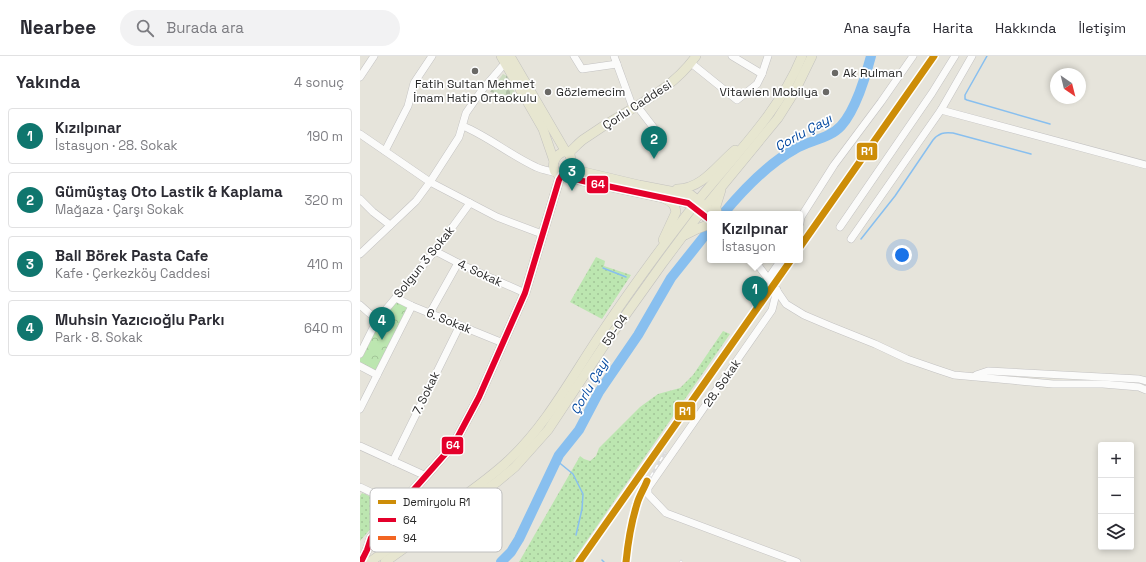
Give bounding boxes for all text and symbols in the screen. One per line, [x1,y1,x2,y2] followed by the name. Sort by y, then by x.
[120,10,400,46] search box
[20,15,96,40] text: Nearbee
[134,17,156,39] icon: search
[166,18,244,37] text: Burada ara
[844,19,911,37] text: Ana sayfa
[933,19,973,37] text: Harita
[995,19,1056,37] text: Hakkında
[1078,19,1126,37] text: İletişim
[843,65,903,81] place label: Ak Rulman
[470,66,480,76] marker: Fatih Sultan Mehmet İmam Hatip Ortaokulu
[830,68,840,78] marker: Ak Rulman
[1050,68,1086,104] north arrow
[16,71,80,93] text: Yakında
[294,74,344,91] text: 4 sonuç
[413,76,537,106] place label: Fatih Sultan Mehmet İmam Hatip Ortaokulu
[599,77,675,133] street label: Çorlu Caddesi
[556,84,625,100] place label: Gözlemecim
[720,84,818,100] place label: Vitawien Mobilya
[543,87,553,97] marker: Gözlemecim
[821,87,831,97] marker: Vitawien Mobilya
[772,109,835,155] water label: Çorlu Çayı
[55,118,122,137] text: Kızılpınar
[641,126,667,159] pin: 2
[27,128,33,145] text: 1
[307,128,343,145] text: 190 m
[55,137,178,154] text: İstasyon · 28. Sokak
[856,142,878,161] line badge: R1
[861,144,873,158] text: R1
[559,158,585,191] pin: 3
[586,175,609,194] line badge: 64
[591,177,605,191] text: 64
[55,182,283,201] text: Gümüştaş Oto Lastik & Kaplama
[26,192,34,209] text: 2
[304,192,343,209] text: 320 m
[55,201,184,218] text: Mağaza · Çarşı Sokak
[707,211,803,263] popup
[722,219,788,238] text: Kızılpınar
[390,222,458,301] street label: Solgun 3 Sokak
[722,238,776,255] text: İstasyon
[892,245,912,265] your location
[55,246,208,265] text: Ball Börek Pasta Cafe
[26,256,34,273] text: 3
[307,256,343,273] text: 410 m
[455,256,505,291] street label: 4. Sokak
[55,265,210,282] text: Kafe · Çerkezköy Caddesi
[742,276,768,309] pin: 1
[424,305,475,338] street label: 6. Sokak
[369,307,395,340] pin: 4
[55,310,225,329] text: Muhsin Yazıcıoğlu Parkı
[598,311,632,349] street label: 59-04
[26,320,34,337] text: 4
[304,320,343,337] text: 640 m
[55,329,143,346] text: Park · 8. Sokak
[566,354,613,418] water label: Çorlu Çayı
[700,355,745,410] street label: 28. Sokak
[409,368,444,417] street label: 7. Sokak
[674,401,696,421] line badge: R1
[679,404,691,418] text: R1
[441,436,464,455] line badge: 64
[446,438,460,452] text: 64
[1098,442,1134,550] map controls
[1098,442,1134,478] button: +
[1098,478,1134,514] button: −
[370,488,502,552] legend
[403,495,470,509] text: Demiryolu R1
[403,513,417,527] text: 64
[1098,514,1134,550] button: layers
[403,531,417,545] text: 94

